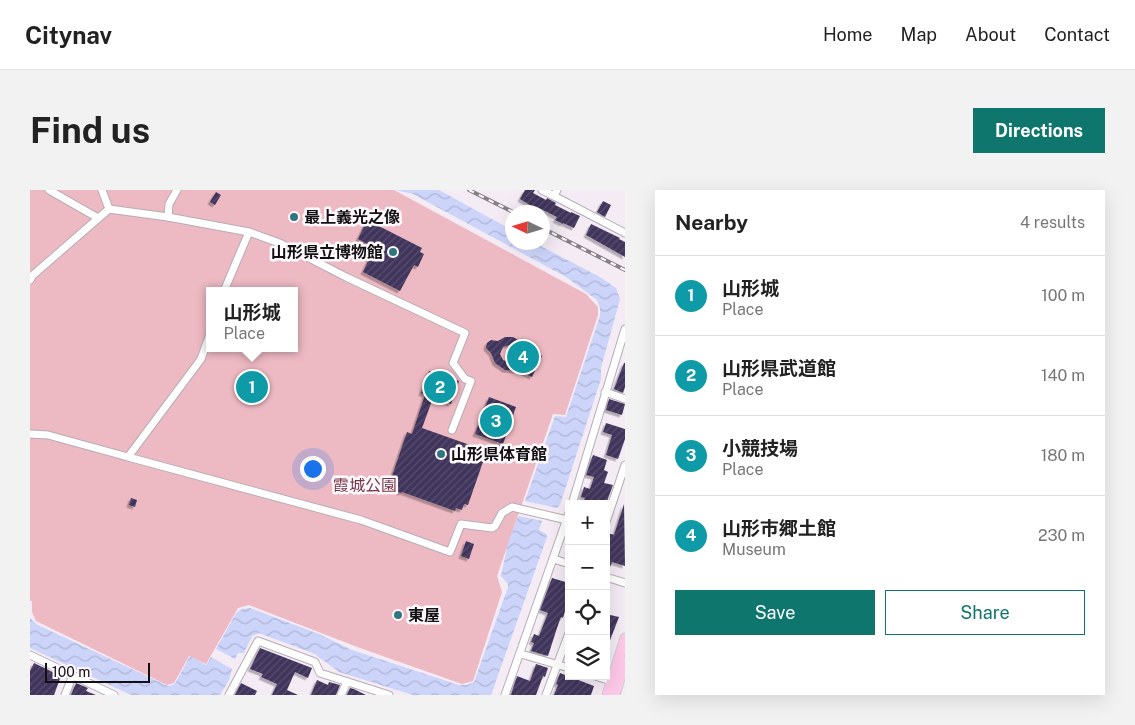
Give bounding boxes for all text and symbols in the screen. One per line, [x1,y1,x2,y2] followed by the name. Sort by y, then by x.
[25,21,112,49] text: Citynav
[823,24,873,45] text: Home
[901,24,937,45] text: Map
[965,24,1016,45] text: About
[1044,24,1110,45] text: Contact
[973,108,1105,153] button: Directions
[30,110,150,151] text: Find us
[505,205,550,250] north arrow
[304,208,400,227] place label: 最上義光之像
[675,210,748,235] text: Nearby
[288,211,300,223] marker: 最上義光之像
[1020,213,1085,232] text: 4 results
[271,243,383,262] place label: 山形県立博物館
[387,246,399,258] marker: 山形県立博物館
[722,277,779,299] text: 山形城
[688,286,694,305] text: 1
[1041,286,1085,305] text: 100 m
[206,287,298,352] popup
[722,300,764,319] text: Place
[223,301,281,323] text: 山形城
[223,324,265,343] text: Place
[507,338,539,376] pin: 4
[722,357,836,379] text: 山形県武道館
[686,366,696,385] text: 2
[1041,366,1085,385] text: 140 m
[236,368,268,406] pin: 1
[424,368,456,406] pin: 2
[722,380,764,399] text: Place
[480,402,512,440] pin: 3
[722,437,798,459] text: 小競技場
[451,445,547,464] place label: 山形県体育館
[686,446,696,465] text: 3
[1041,446,1085,465] text: 180 m
[435,448,447,460] marker: 山形県体育館
[300,456,326,482] your location
[722,460,764,479] text: Place
[333,476,397,495] park label: 霞城公園
[565,500,610,680] map controls
[565,500,610,545] button: +
[722,517,836,539] text: 山形市郷土館
[686,526,696,545] text: 4
[1038,526,1085,545] text: 230 m
[722,540,786,559] text: Museum
[565,545,610,590] button: −
[565,590,610,635] button: locate
[675,590,875,635] button: Save
[885,590,1085,635] button: Share
[408,606,440,625] place label: 東屋
[392,609,404,621] marker: 東屋
[565,635,610,680] button: layers
[45,660,150,683] scale bar
[52,664,90,680] text: 100 m

